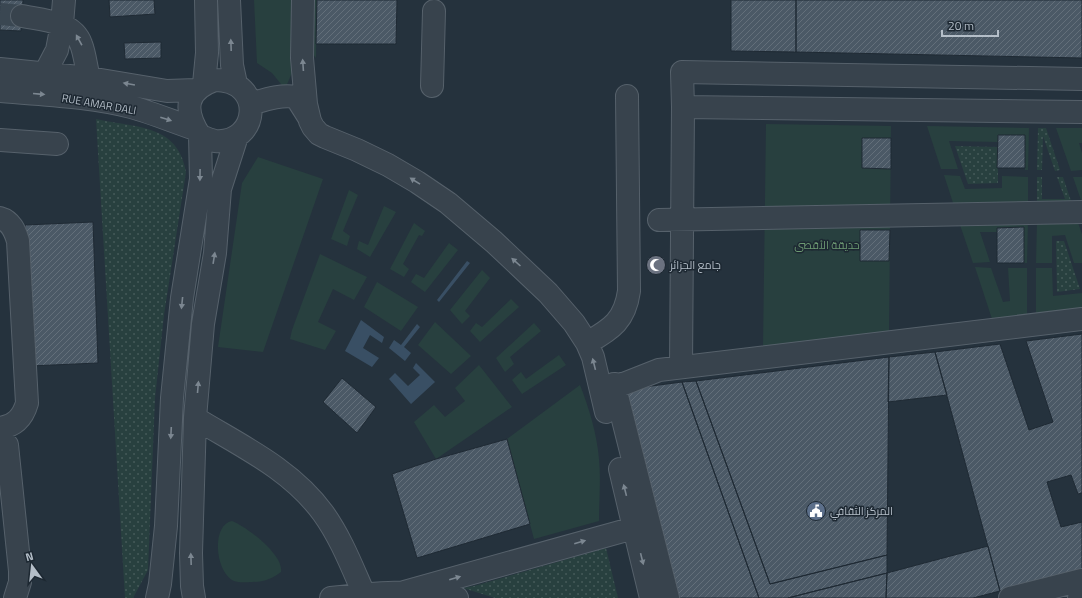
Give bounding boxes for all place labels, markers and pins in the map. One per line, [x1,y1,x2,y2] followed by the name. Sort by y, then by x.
[645,254,667,276] mosque icon: جامع الجزائر
[669,257,721,273] place label: جامع الجزائر
[805,500,827,522] public building icon: المركز الثقافي
[830,503,893,520] place label: المركز الثقافي

